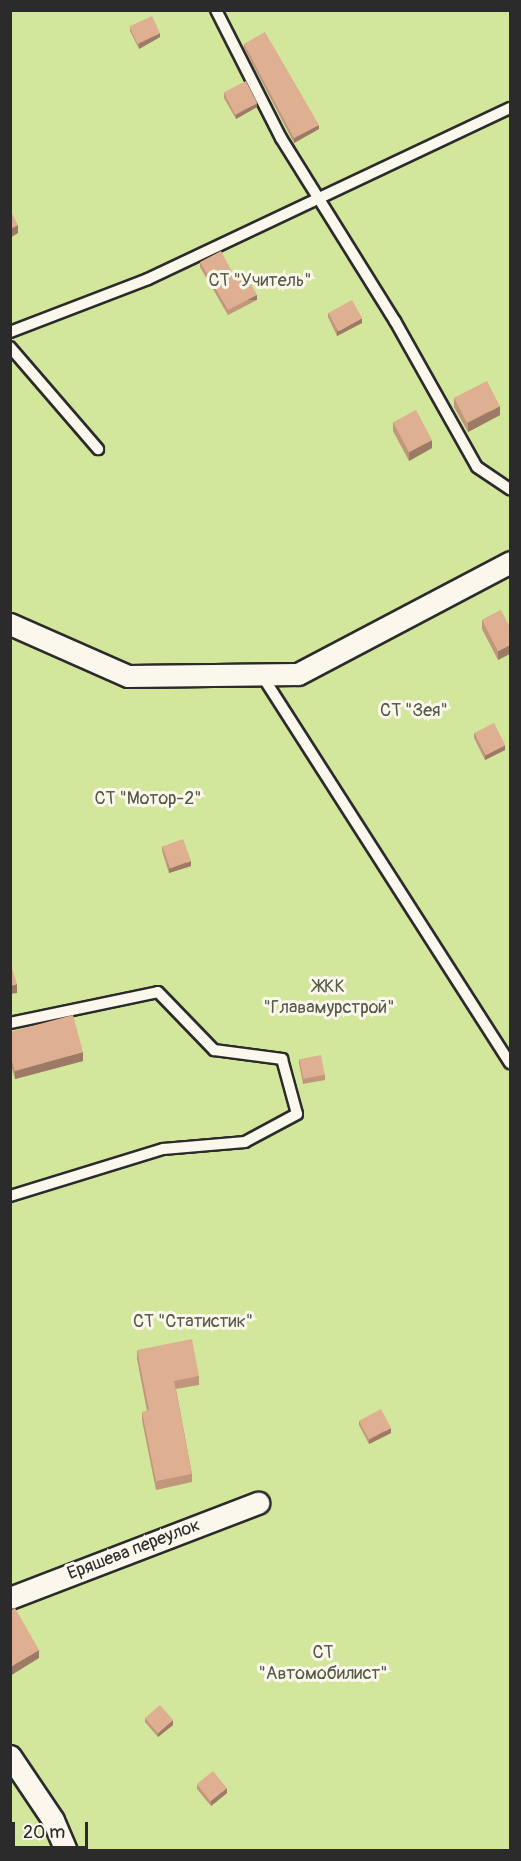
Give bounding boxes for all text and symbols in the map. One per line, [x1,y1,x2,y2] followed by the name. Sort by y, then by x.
[208,270,312,292] park label: СТ "Учитель"
[380,700,448,722] park label: СТ "Зея"
[94,788,202,810] park label: СТ "Мотор-2"
[264,977,394,1020] park label: ЖКК "Главамурстрой"
[133,1311,253,1333] park label: СТ "Статистик"
[65,1515,203,1585] street label: Еряшева переулок
[259,1643,387,1686] park label: СТ "Автомобилист"
[15,1810,92,1848] scale bar
[23,1821,65,1844] text: 20 m

